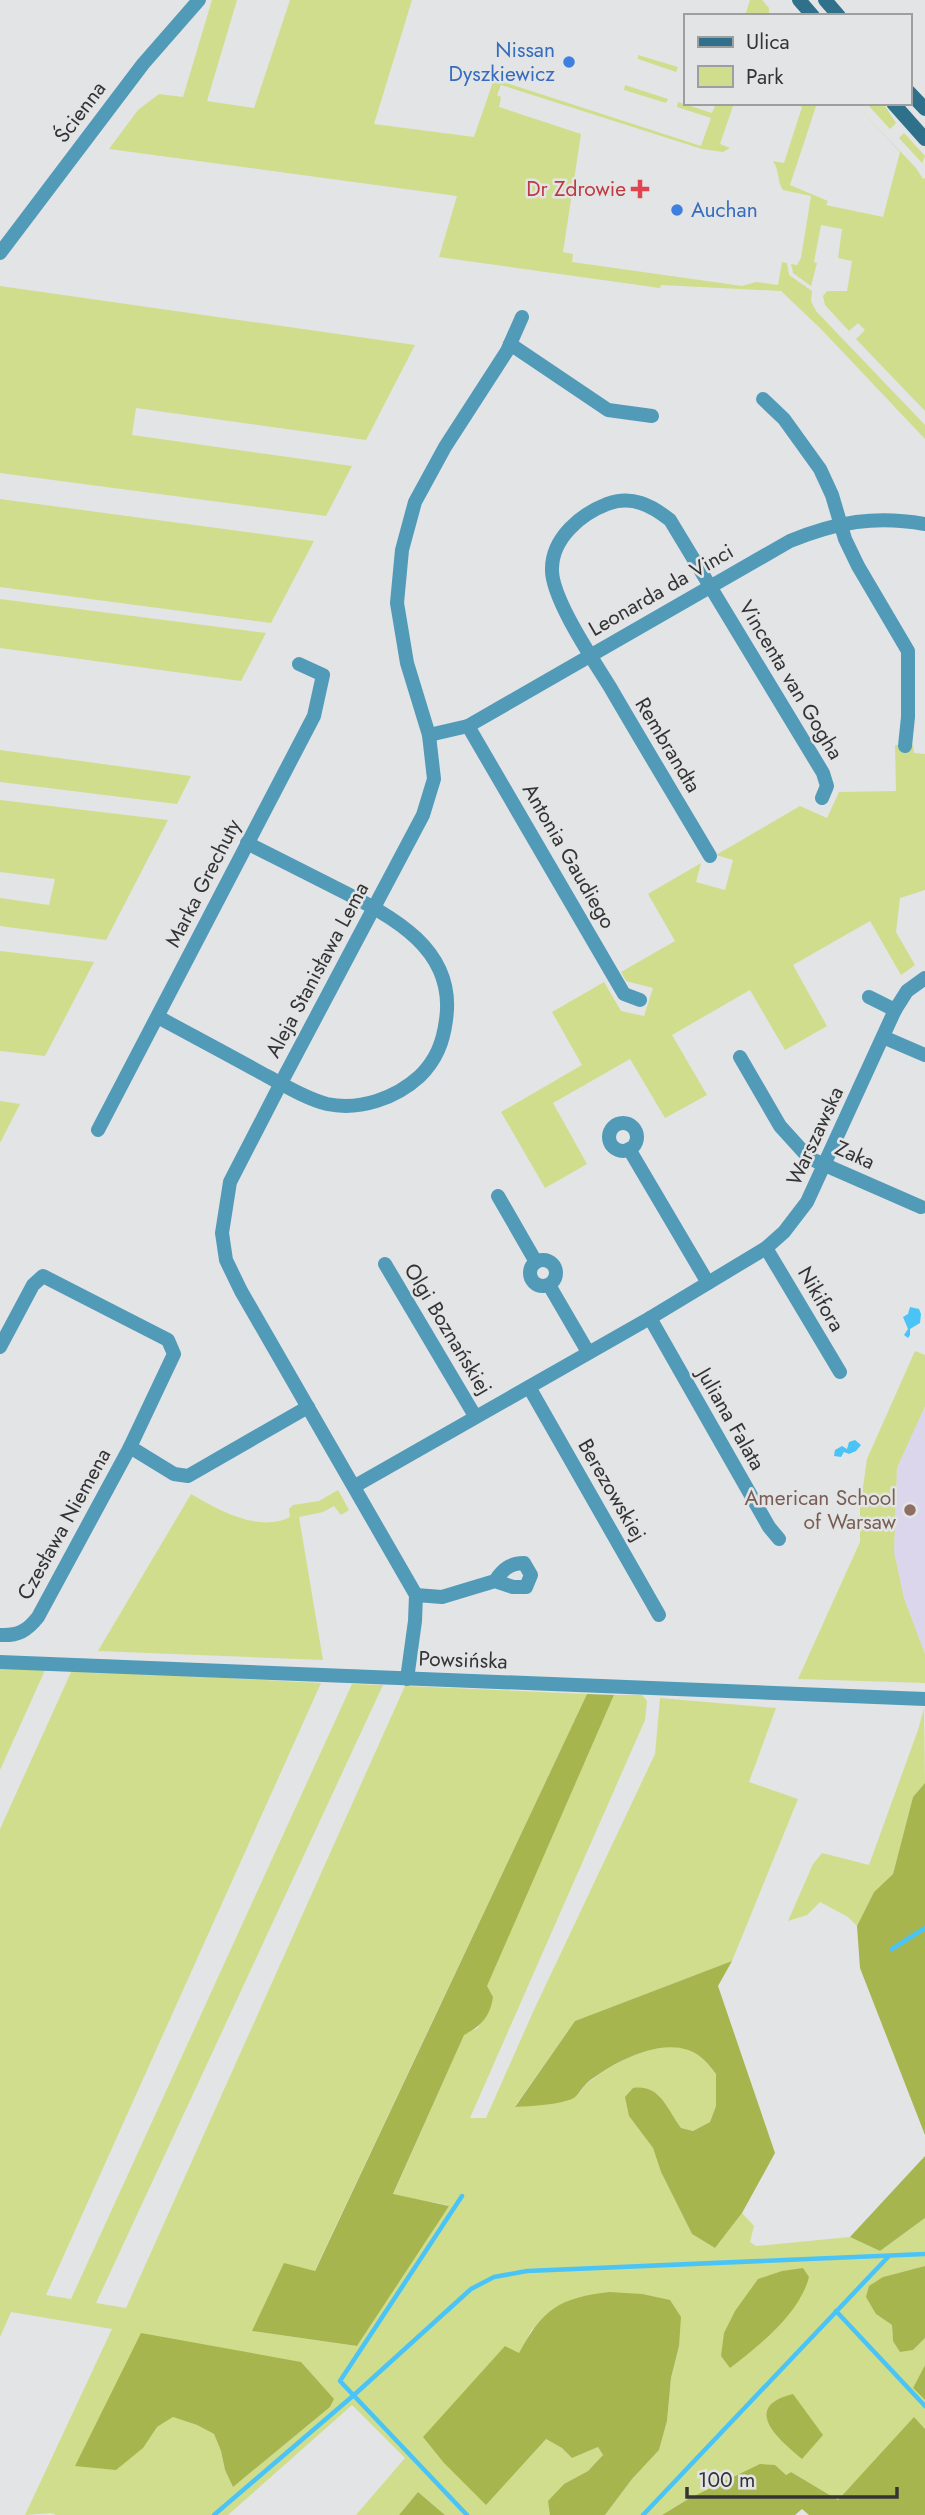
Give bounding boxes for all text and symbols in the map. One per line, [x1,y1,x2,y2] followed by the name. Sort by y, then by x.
[684,14,911,105] legend
[746,27,790,57] text: Ulica
[448,35,555,89] place label: Nissan Dyszkiewicz
[561,54,577,70] marker: Nissan Dyszkiewicz
[746,62,784,92] text: Park
[47,75,113,149] street label: Ścienna
[526,174,626,204] place label: Dr Zdrowie
[632,181,648,197] marker: Dr Zdrowie
[691,195,758,225] place label: Auchan
[669,202,685,218] marker: Auchan
[583,536,739,644] street label: Leonarda da Vinci
[731,595,851,765] street label: Vincenta van Gogha
[628,692,708,798] street label: Rembrandta
[515,778,623,934] street label: Antonia Gaudiego
[158,813,249,952] street label: Marka Grechuty
[258,877,376,1063] street label: Aleja Stanisława Lema
[779,1082,851,1190] street label: Warszawska
[830,1133,880,1177] street label: Zaka
[397,1257,499,1401] street label: Olgi Boznańskiej
[790,1261,852,1337] street label: Nikifora
[688,1360,772,1476] street label: Juliana Falata
[571,1433,653,1547] street label: Berezowskiej
[10,1443,118,1605] street label: Czesława Niemena
[744,1483,897,1537] place label: American School of Warsaw
[902,1502,918,1518] marker: American School of Warsaw
[418,1643,508,1677] street label: Powsińska
[687,2456,897,2500] scale bar
[698,2465,755,2495] text: 100 m

